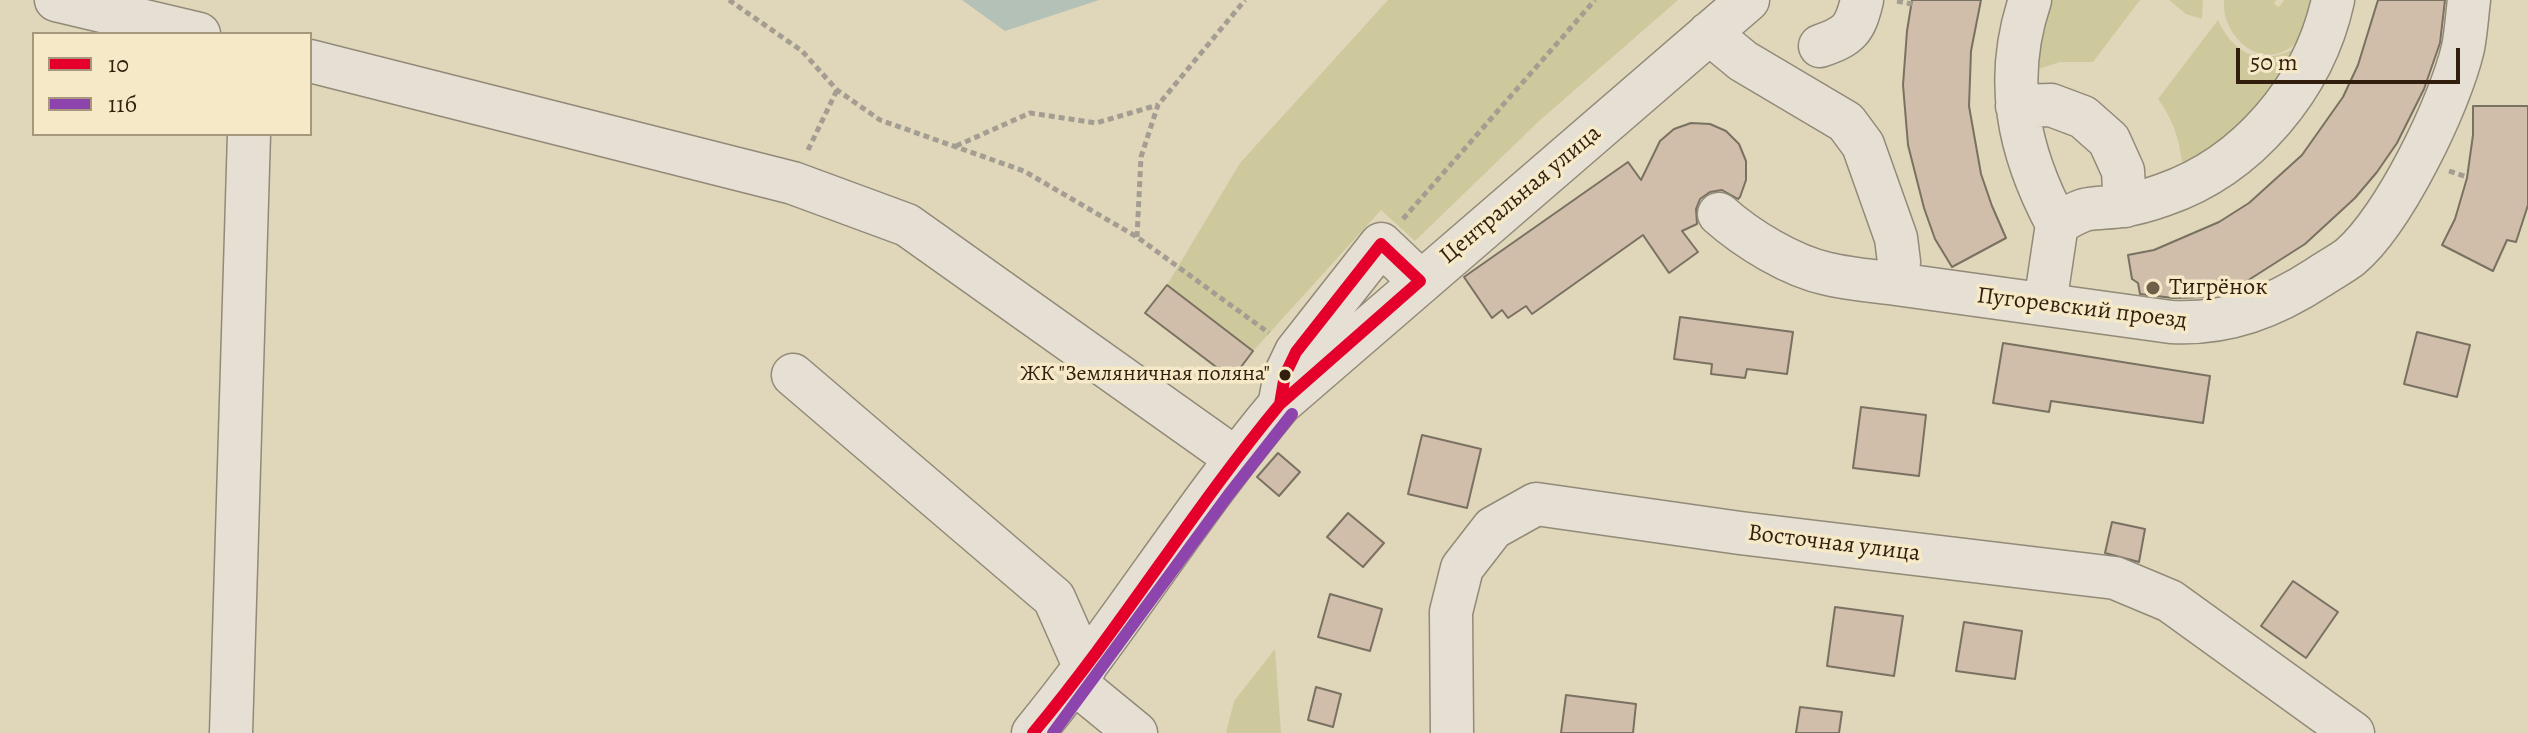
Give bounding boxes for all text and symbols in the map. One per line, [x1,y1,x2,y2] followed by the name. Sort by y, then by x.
[32,32,312,136] legend
[2240,32,2464,82] scale bar
[2250,46,2298,78] text: 50 m
[108,48,129,80] text: 10
[108,88,137,120] text: 11б
[1435,119,1607,271] street label: Центральная улица
[2169,274,2268,302] place label: Тигрёнок
[2144,279,2162,297] marker: Тигрёнок
[1975,282,2189,336] street label: Пугоревский проезд
[1020,362,1270,388] place label: ЖК "Земляничная поляна"
[1277,367,1293,383] marker: ЖК "Земляничная поляна"
[1746,519,1922,569] street label: Восточная улица

